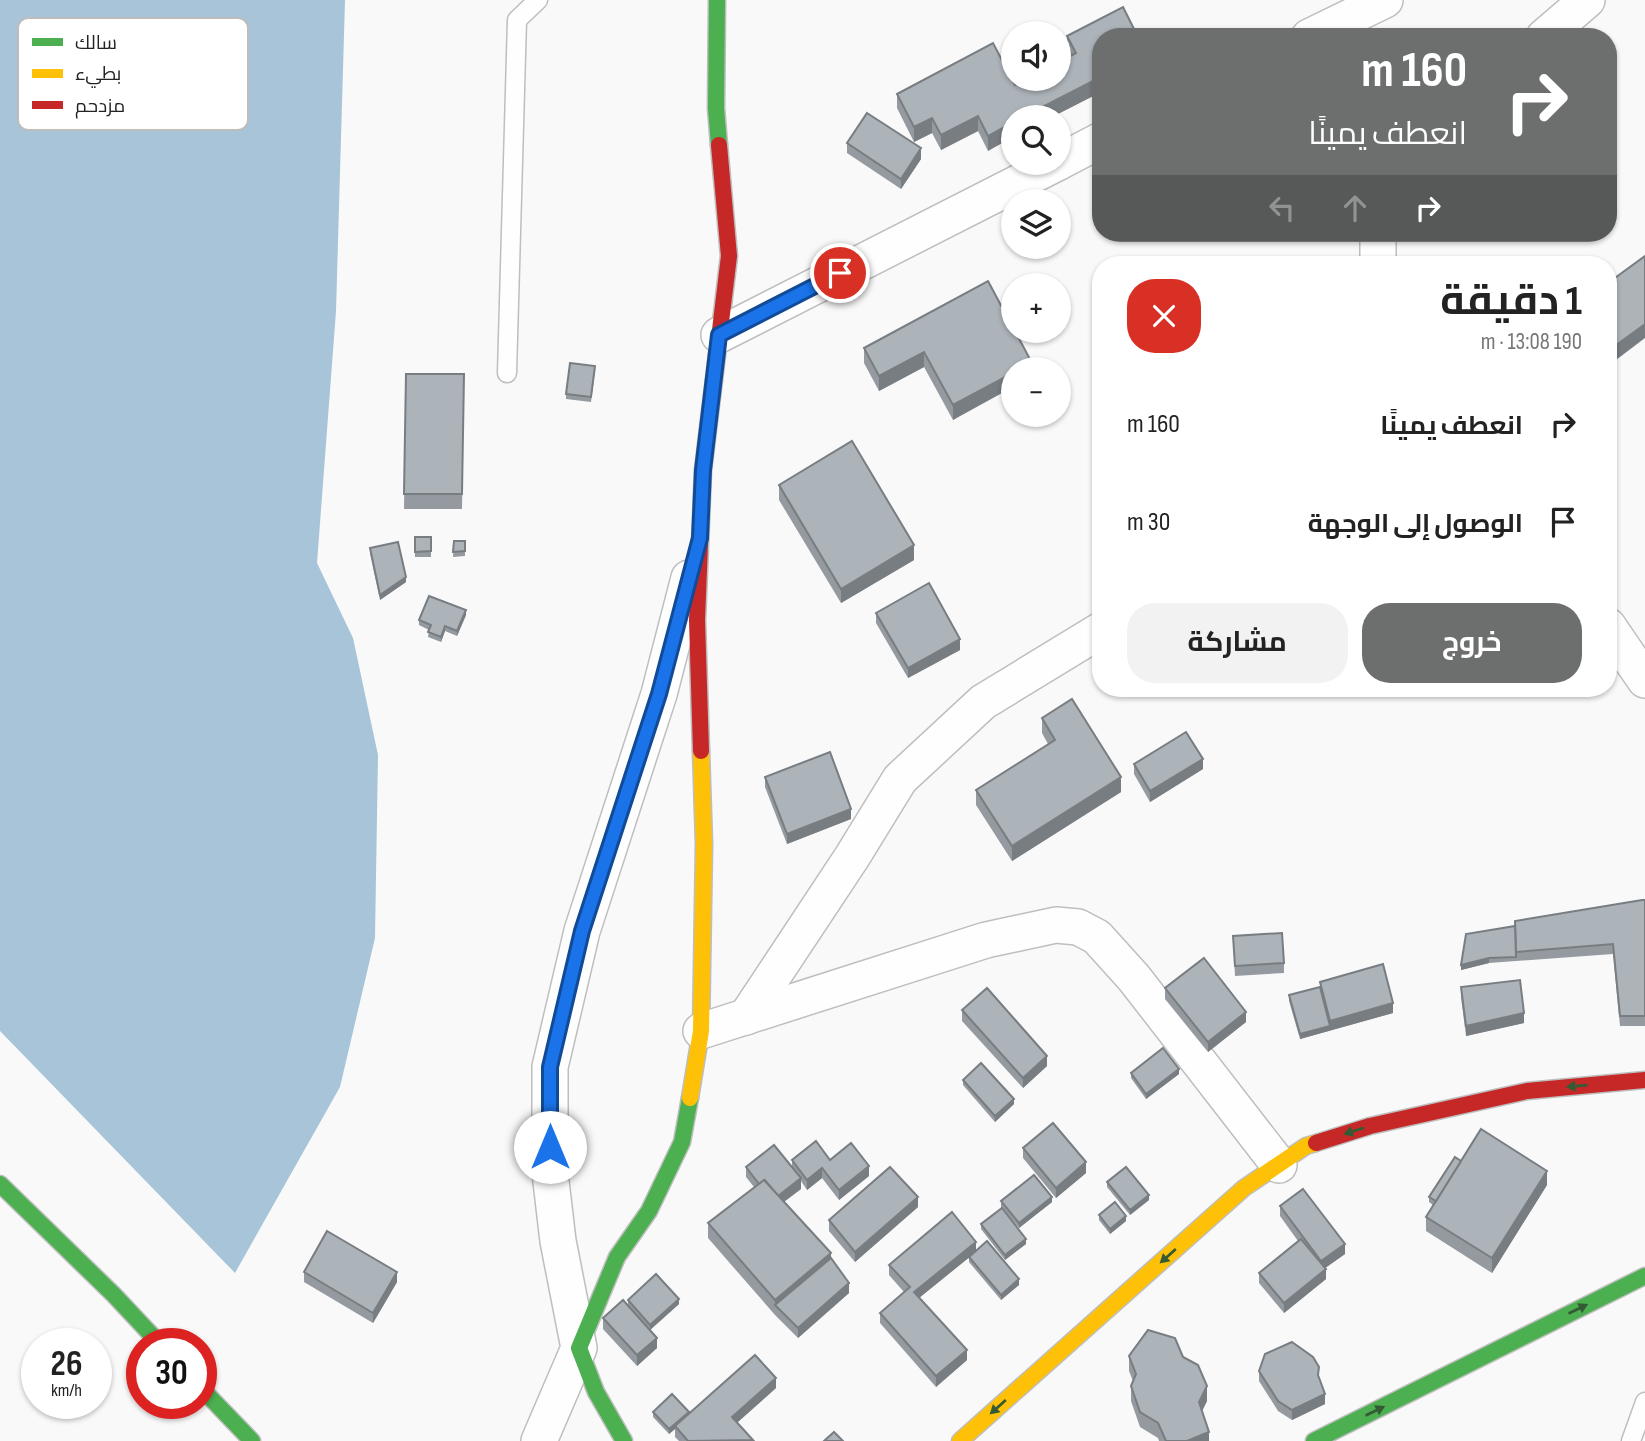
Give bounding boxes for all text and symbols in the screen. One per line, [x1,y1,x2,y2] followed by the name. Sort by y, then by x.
[18,18,248,130] legend
[1001,21,1071,427] map controls
[1001,21,1071,91] button: sound
[75,32,117,55] text: سالك
[1361,42,1467,101] text: 160 m
[1491,56,1582,147] icon: right
[75,63,121,88] text: بطيء
[75,95,125,119] text: مزدحم
[1001,105,1071,175] button: search
[1308,115,1467,154] text: انعطف يمينًا
[1001,189,1071,259] button: layers
[1263,189,1301,227] icon: left
[1336,189,1374,227] icon: ahead
[1409,189,1447,227] icon: right
[810,243,870,303] pin
[821,254,859,292] icon: arrive
[1001,273,1071,343] button: +
[1440,276,1582,327] text: 1 دقيقة
[1127,279,1201,353] button: close
[1481,328,1582,356] text: 190 m · 13:08
[1001,357,1071,427] button: −
[1544,405,1582,443] icon: right
[1127,409,1180,440] text: 160 m
[1380,411,1523,442] text: انعطف يمينًا
[1544,503,1582,541] icon: arrive
[1127,507,1170,538] text: 30 m
[1308,509,1523,540] text: الوصول إلى الوجهة
[1127,603,1348,683] button: مشاركة
[1362,603,1582,683] button: خروج
[1566,1081,1588,1092] one-way arrow
[513,1110,587,1184] position arrow
[1344,1126,1365,1136] one-way arrow
[1159,1248,1177,1264] one-way arrow
[1568,1304,1588,1315] one-way arrow
[126,1328,217,1419] speed limit sign: 30
[51,1343,82,1386] text: 26
[51,1380,82,1401] text: km/h
[990,1399,1007,1415] one-way arrow
[1365,1405,1385,1416] one-way arrow

